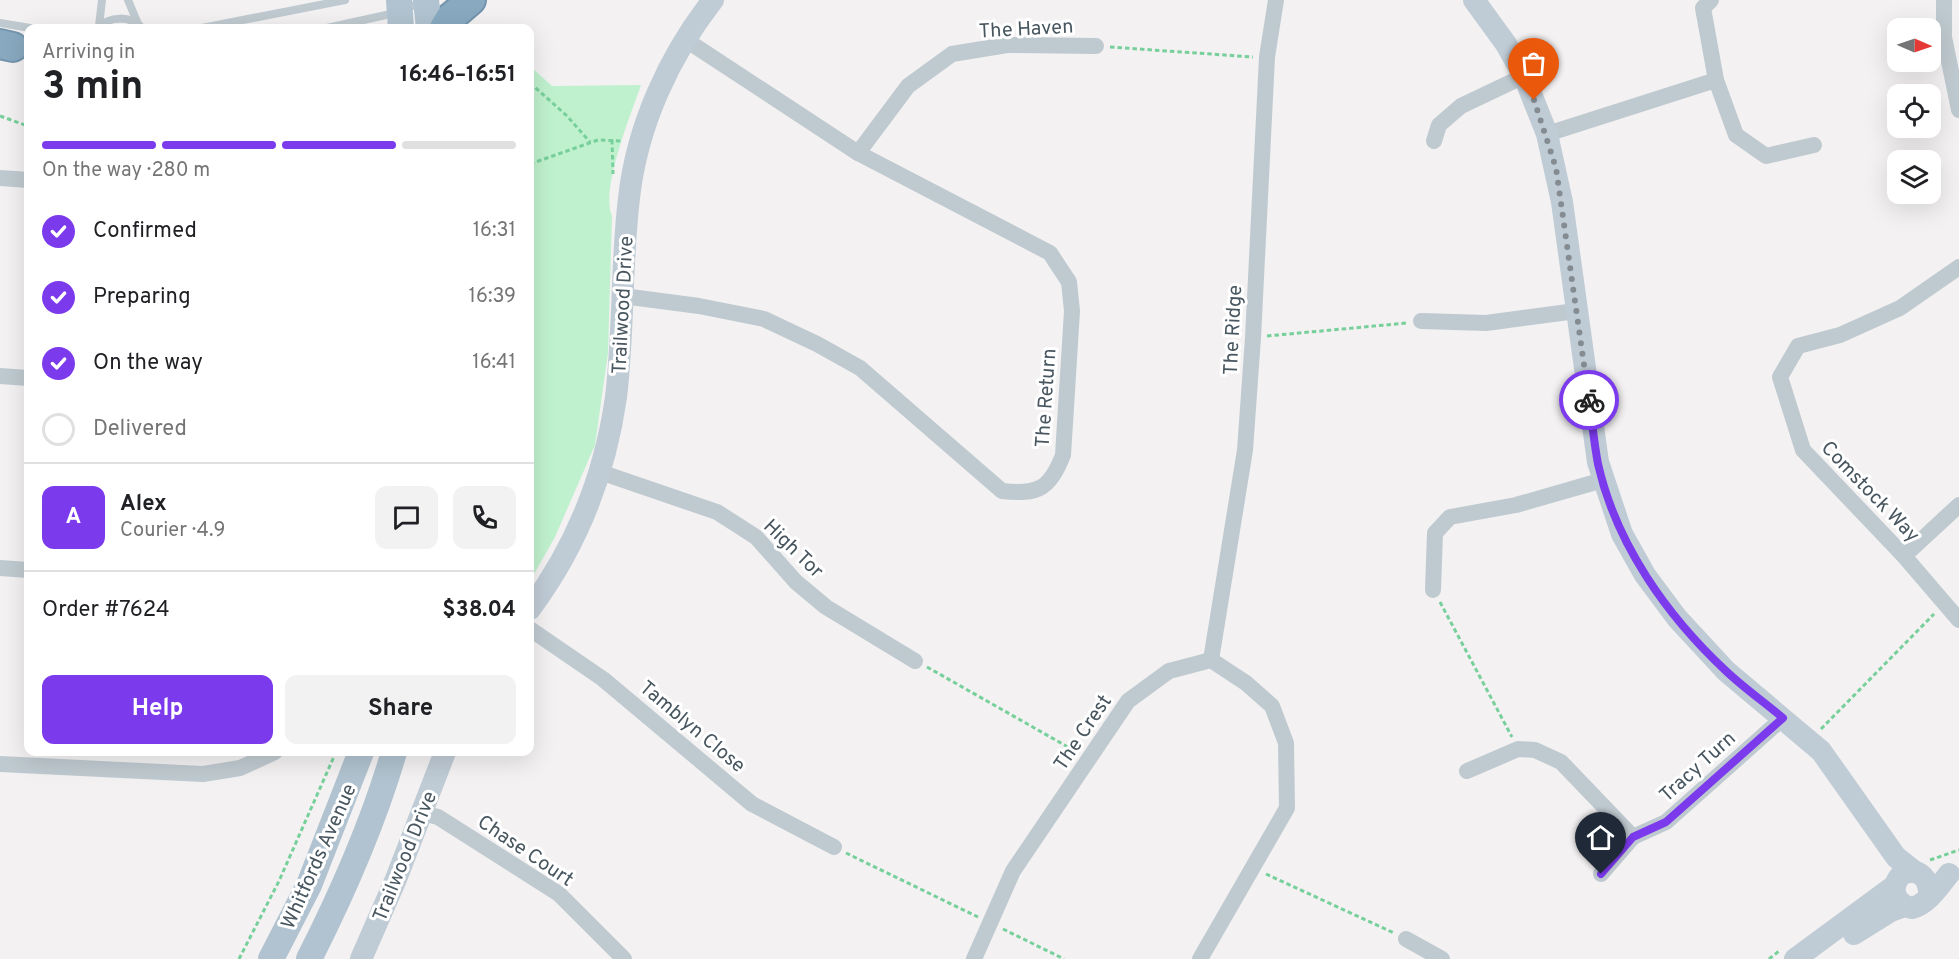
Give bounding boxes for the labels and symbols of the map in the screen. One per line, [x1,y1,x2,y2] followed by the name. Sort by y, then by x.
[978,15,1074,45] street label: The Haven
[1887,18,1941,72] north arrow
[1508,38,1559,100] pin
[607,235,641,375] street label: Trailwood Drive
[1219,284,1249,376] street label: The Ridge
[1031,348,1063,449] street label: The Return
[1559,370,1619,430] courier
[1815,436,1925,549] street label: Comstock Way
[757,514,828,585] street label: High Tor
[633,676,750,779] street label: Tamblyn Close
[1049,690,1119,776] street label: The Crest
[1655,726,1742,809] street label: Tracy Turn
[276,780,364,934] street label: Whitfords Avenue
[368,788,444,926] street label: Trailwood Drive
[472,810,578,893] street label: Chase Court
[1575,812,1626,874] pin

